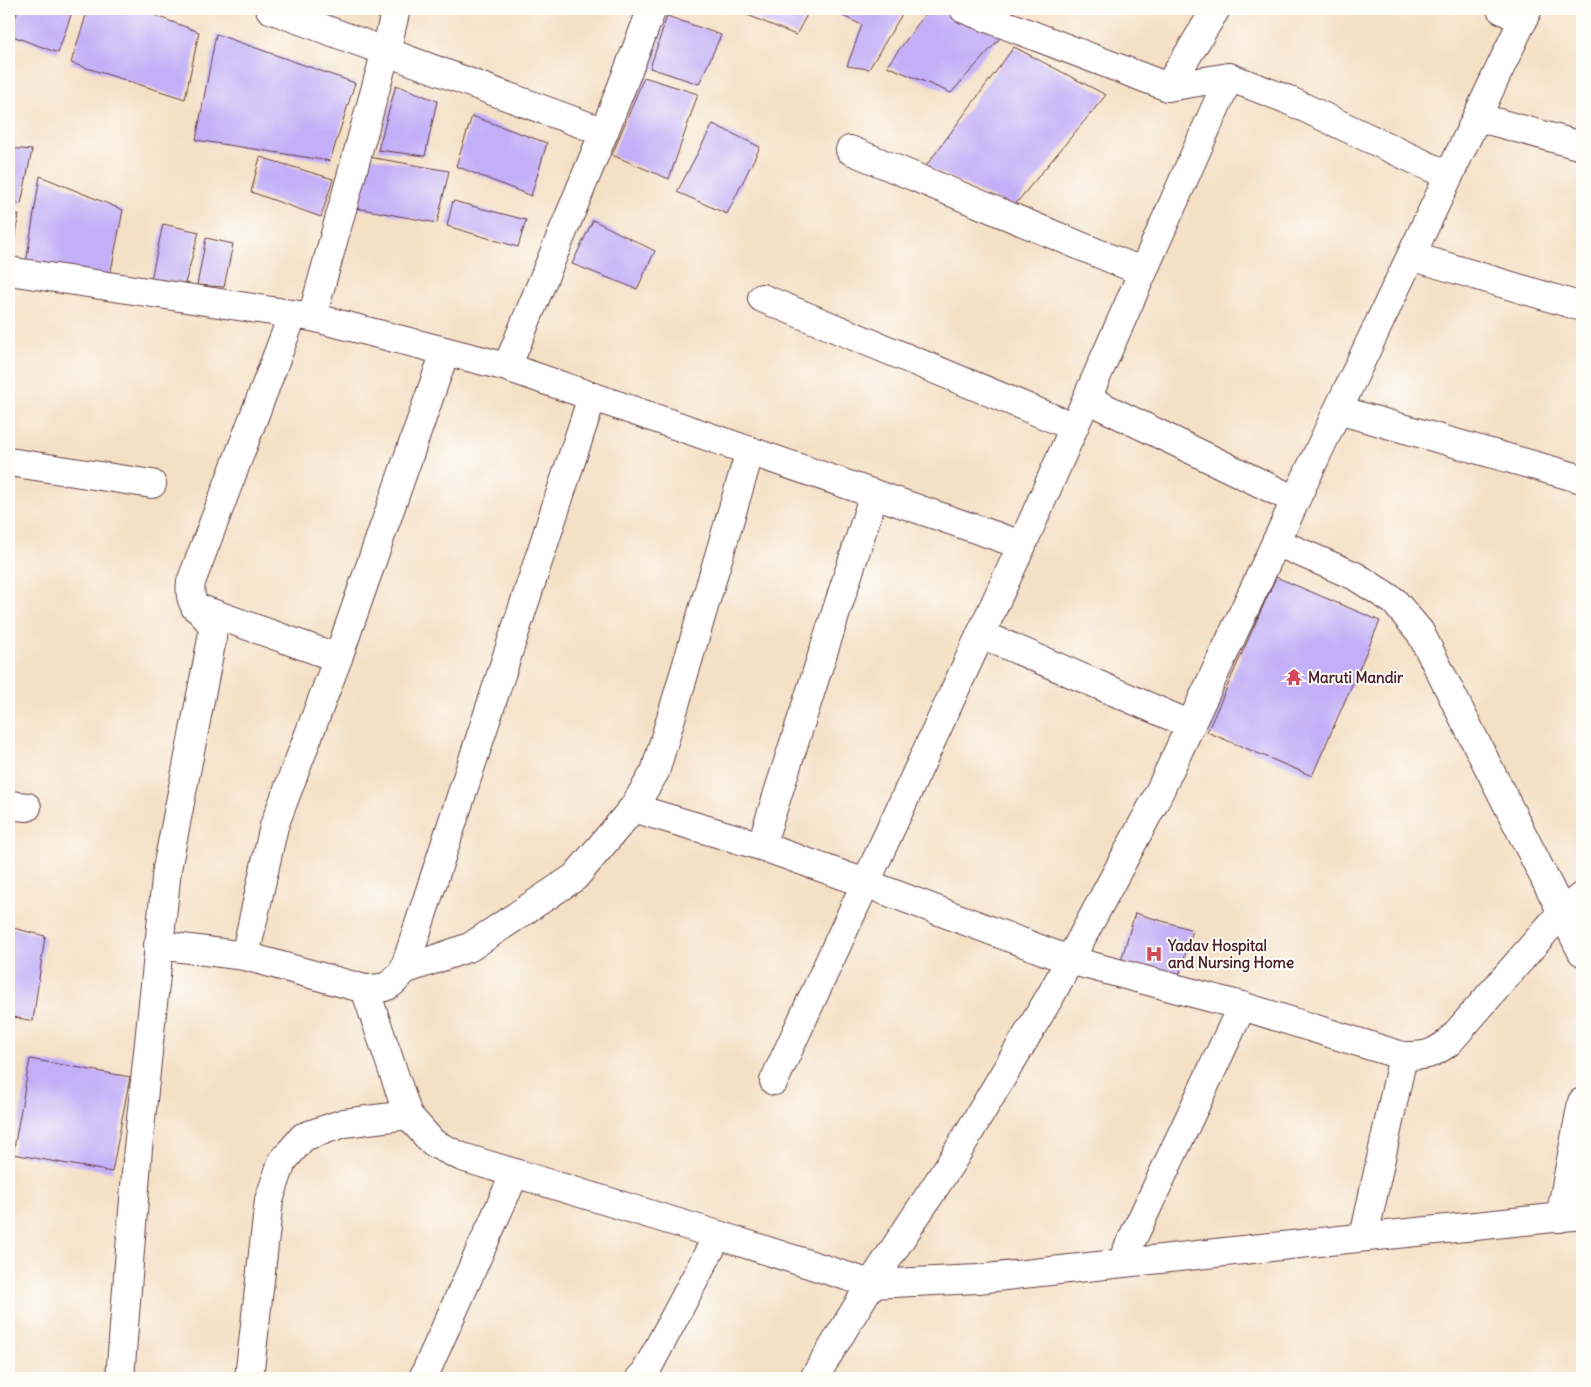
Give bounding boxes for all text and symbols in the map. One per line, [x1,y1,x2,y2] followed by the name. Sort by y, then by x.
[1284,667,1304,687] temple icon: Maruti Mandir
[1308,668,1404,687] place label: Maruti Mandir
[1167,936,1294,973] place label: Yadav Hospital and Nursing Home
[1144,944,1164,964] hospital icon: Yadav Hospital and Nursing Home

